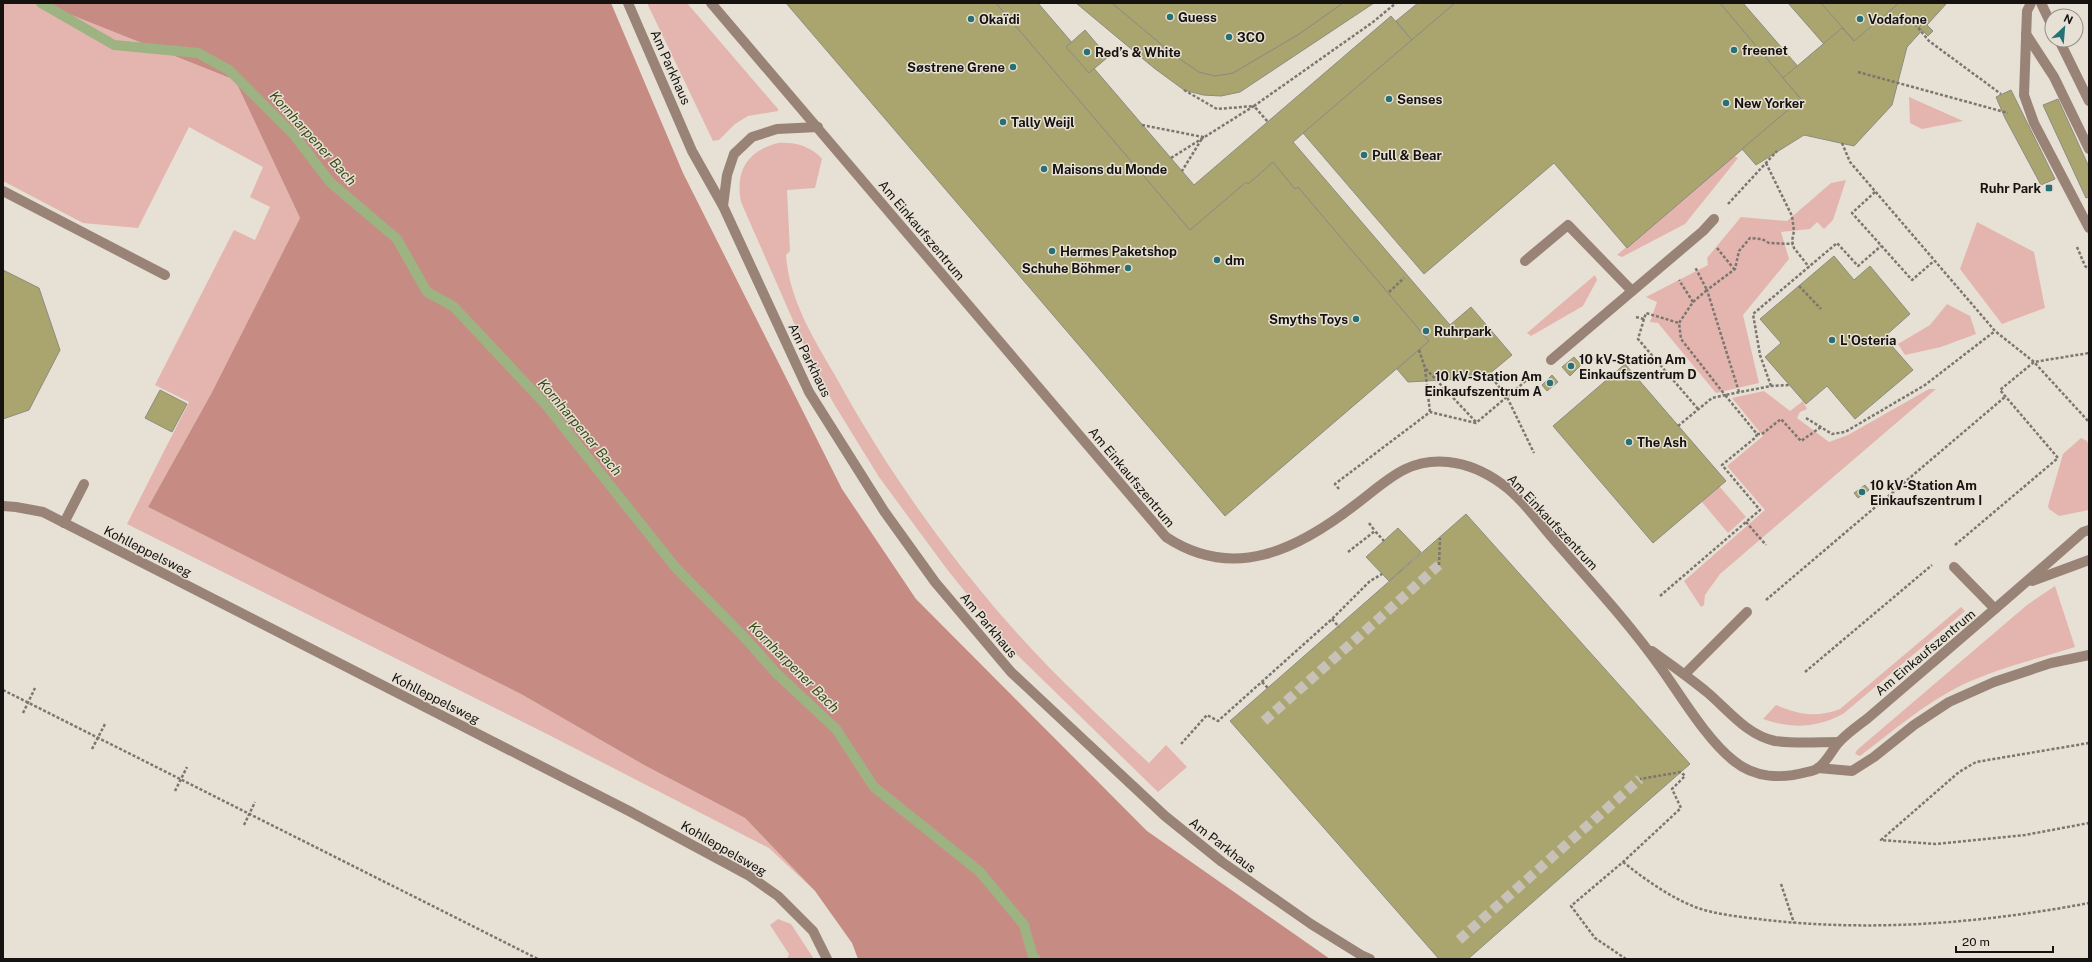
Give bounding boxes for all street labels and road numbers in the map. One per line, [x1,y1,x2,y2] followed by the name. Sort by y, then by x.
[647,28,694,107] street label: Am Parkhaus
[876,177,968,283] street label: Am Einkaufszentrum
[785,321,834,400] street label: Am Parkhaus
[1086,424,1178,530] street label: Am Einkaufszentrum
[1504,471,1601,573] street label: Am Einkaufszentrum
[101,523,194,580] street label: Kohlleppelsweg
[957,590,1020,661] street label: Am Parkhaus
[1872,606,1978,698] street label: Am Einkaufszentrum
[389,670,482,727] street label: Kohlleppelsweg
[1186,815,1259,876] street label: Am Parkhaus
[678,818,769,879] street label: Kohlleppelsweg

